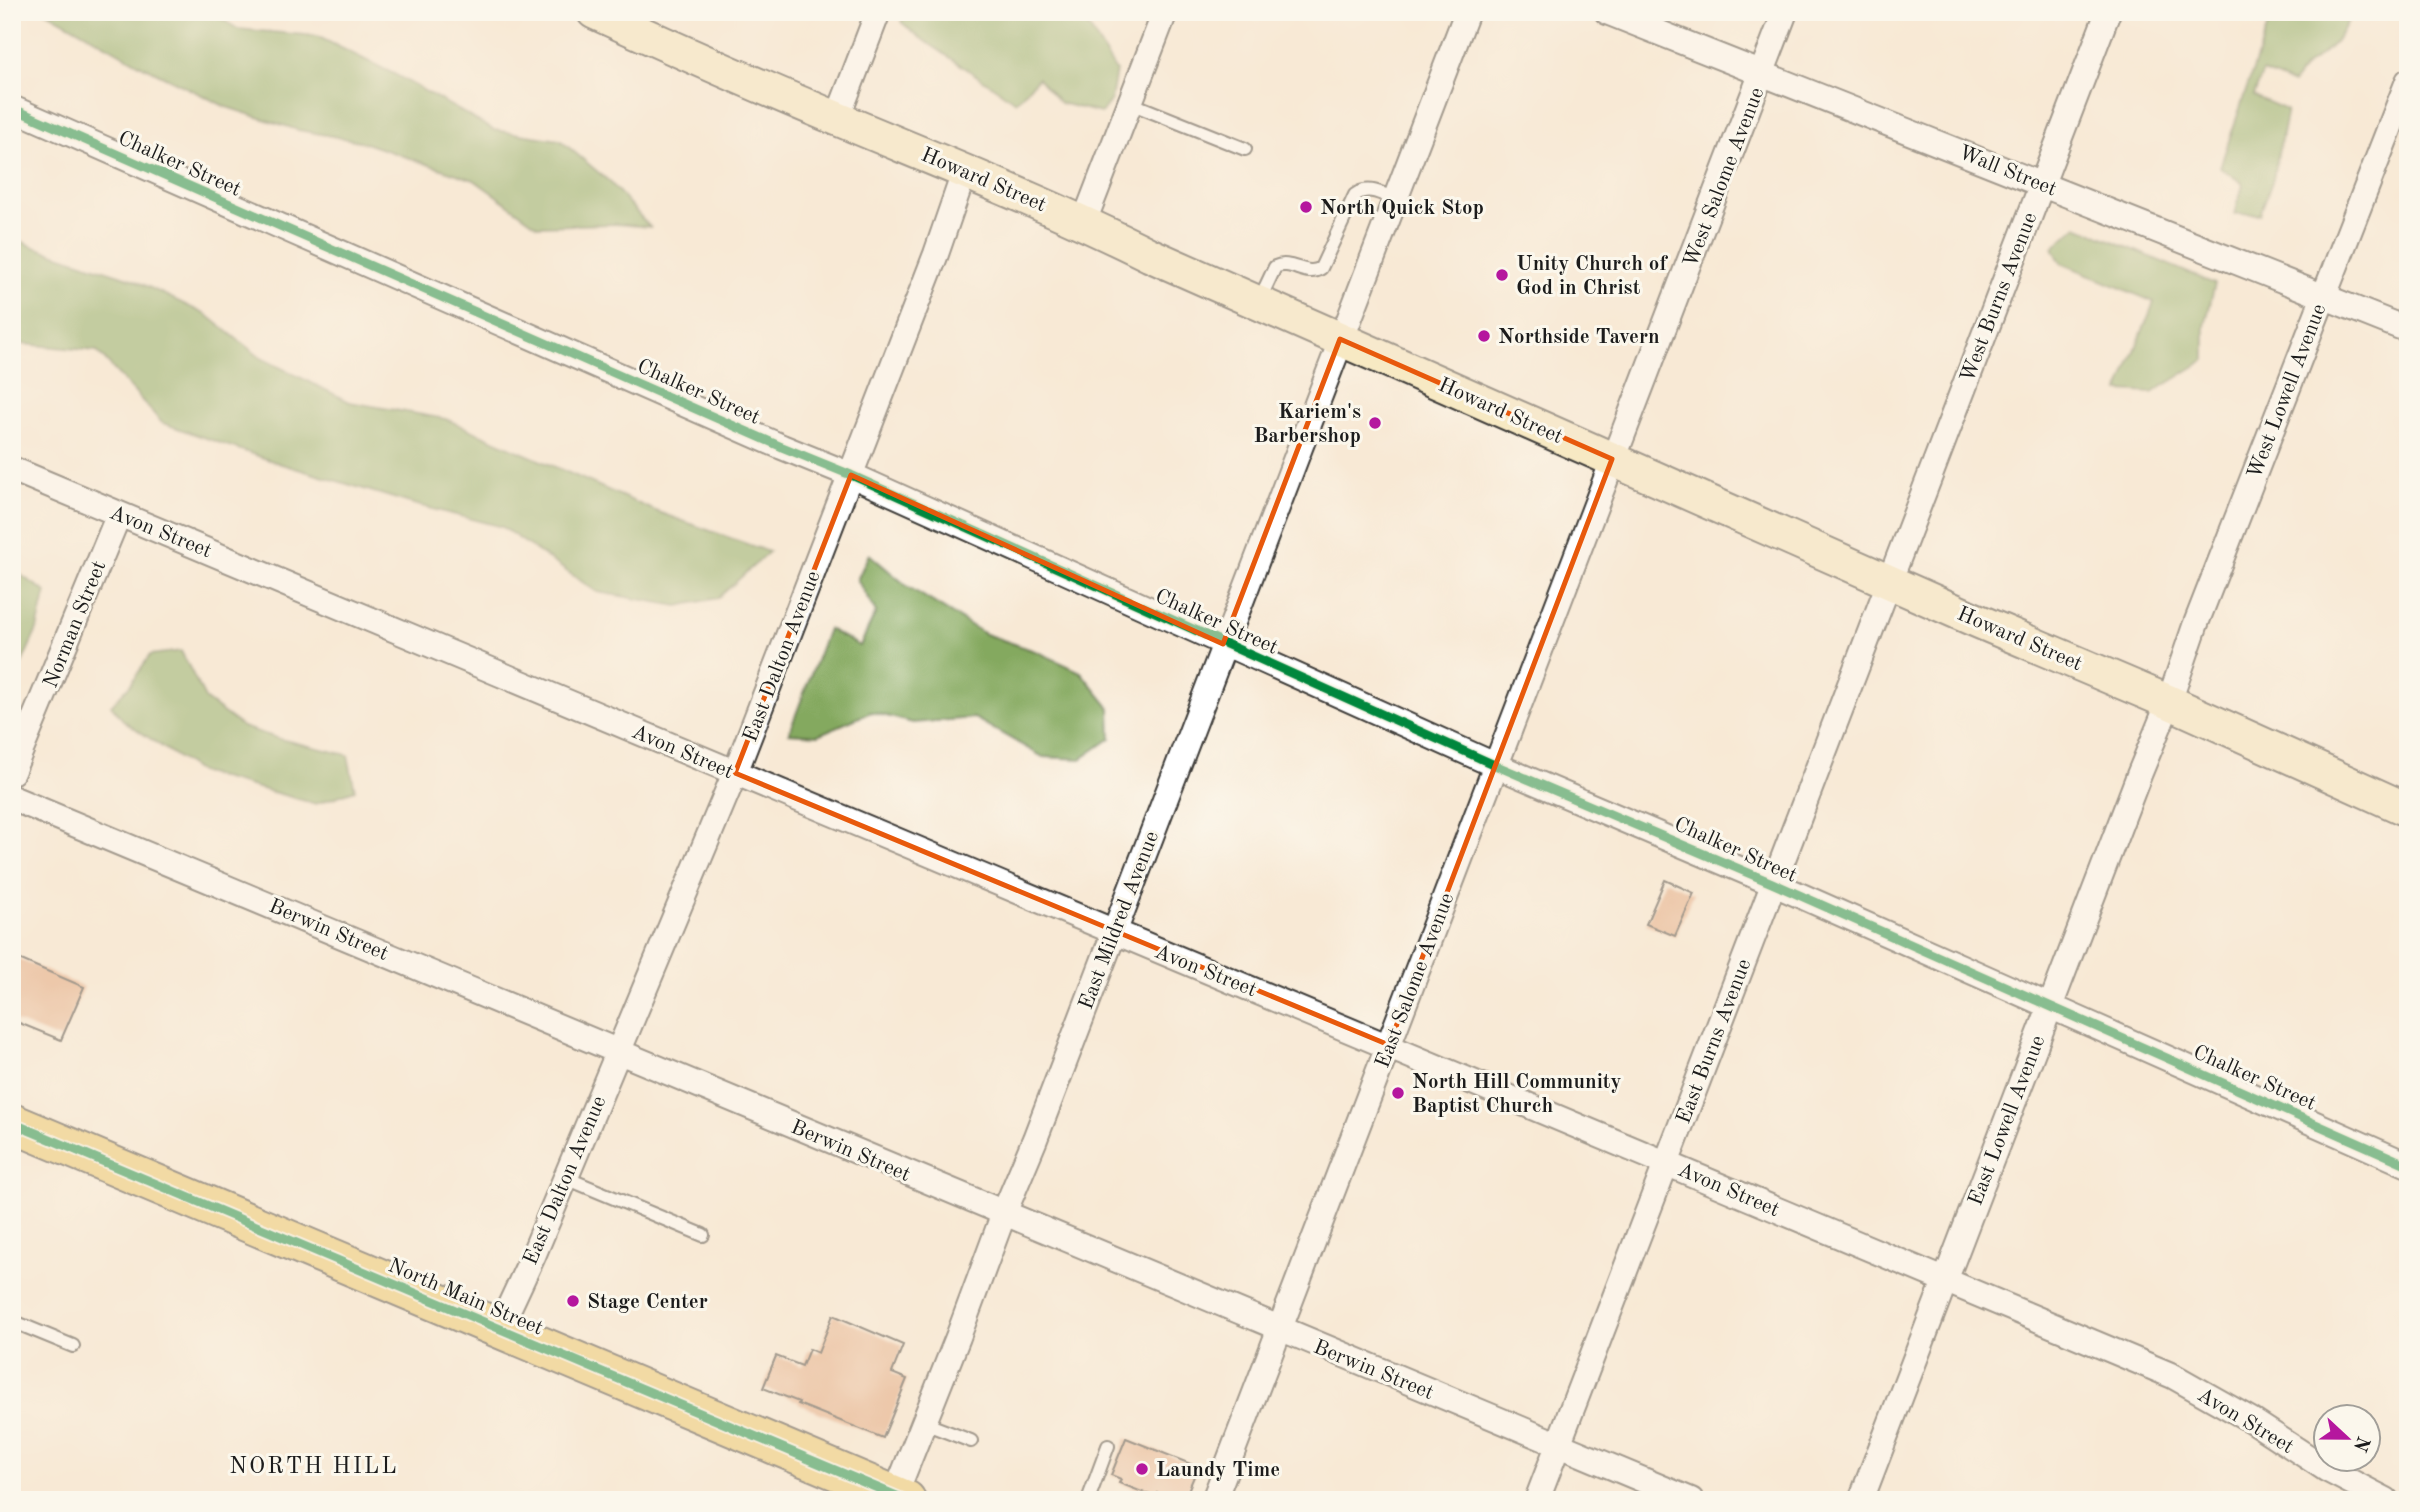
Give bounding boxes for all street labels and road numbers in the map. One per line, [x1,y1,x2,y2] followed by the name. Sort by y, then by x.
[1680,85,1768,270] street label: West Salome Avenue
[115,128,244,201] street label: Chalker Street
[1955,142,2060,201] street label: Wall Street
[918,145,1049,216] street label: Howard Street
[1957,210,2041,385] street label: West Burns Avenue
[2244,301,2330,482] street label: West Lowell Avenue
[634,356,763,429] street label: Chalker Street
[1435,375,1566,448] street label: Howard Street
[106,502,214,562] street label: Avon Street
[40,558,110,691] street label: Norman Street
[740,568,825,745] street label: East Dalton Avenue
[1152,586,1281,659] street label: Chalker Street
[1954,604,2085,675] street label: Howard Street
[629,722,736,783] street label: Avon Street
[1671,814,1800,887] street label: Chalker Street
[1076,829,1163,1012] street label: East Mildred Avenue
[1372,890,1458,1071] street label: East Salome Avenue
[266,896,391,965] street label: Berwin Street
[1151,941,1259,1001] street label: Avon Street
[1673,956,1755,1127] street label: East Burns Avenue
[1965,1033,2049,1208] street label: East Lowell Avenue
[2190,1042,2319,1115] street label: Chalker Street
[520,1093,610,1268] street label: East Dalton Avenue
[788,1117,913,1186] street label: Berwin Street
[1675,1160,1782,1221] street label: Avon Street
[385,1255,546,1340] street label: North Main Street
[1310,1337,1437,1404] street label: Berwin Street
[2193,1384,2297,1458] street label: Avon Street

